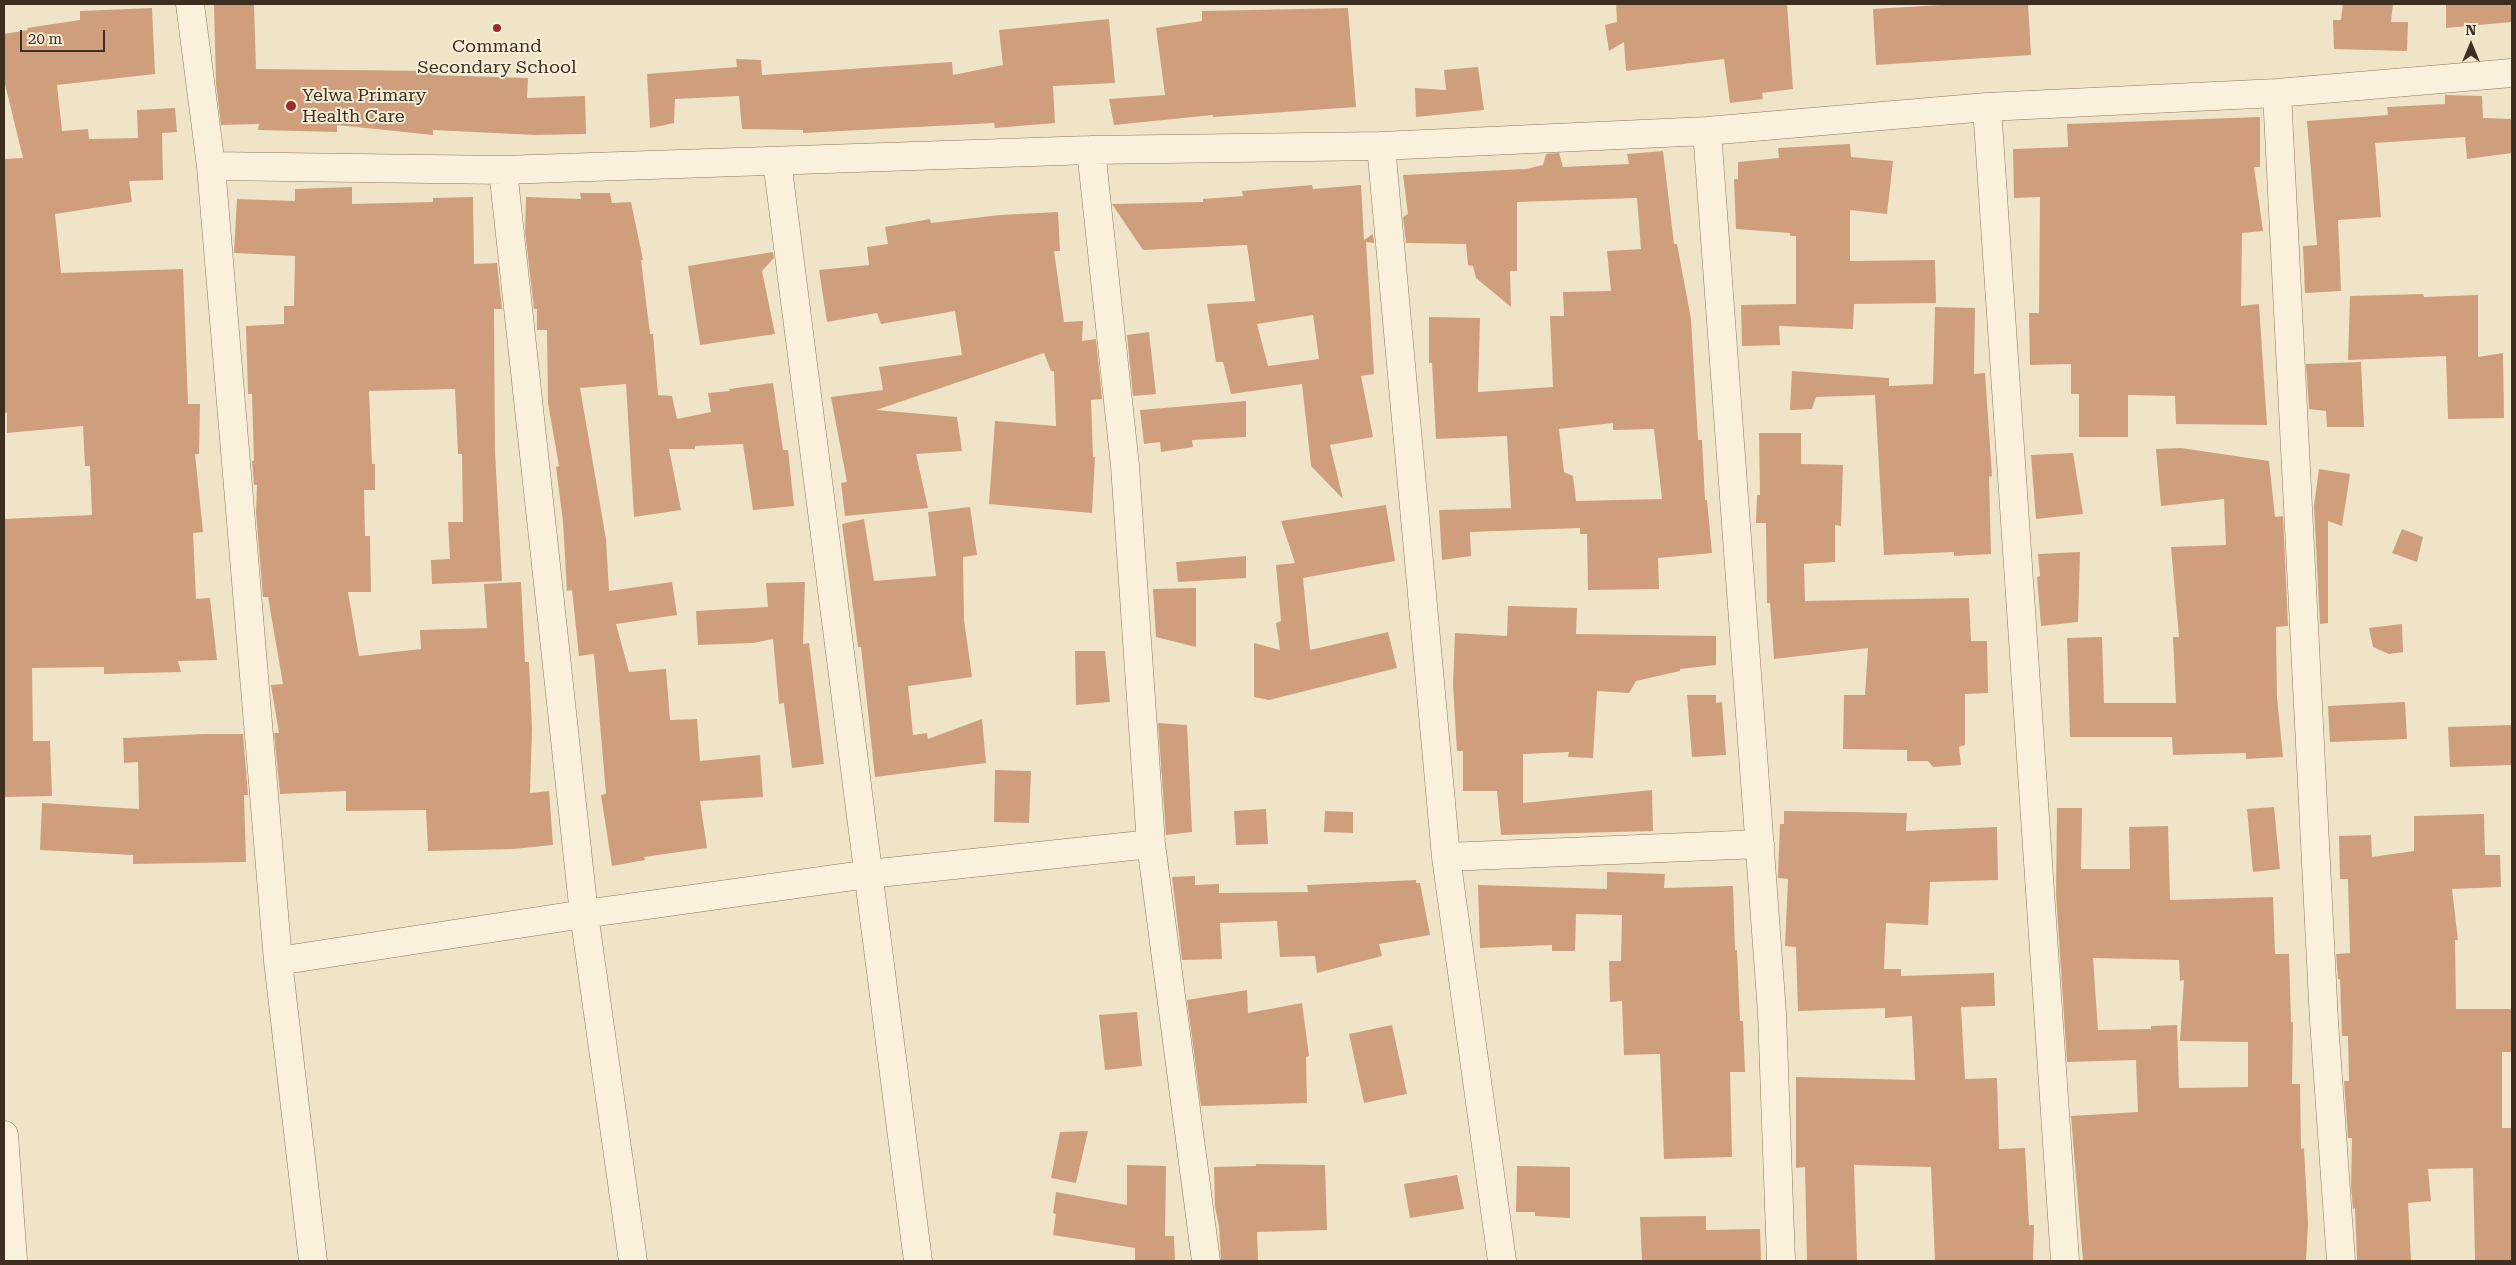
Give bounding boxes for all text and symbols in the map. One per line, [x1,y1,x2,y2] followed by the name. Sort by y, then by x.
[22,20,108,52] scale bar
[2446,20,2496,70] north arrow
[491,22,503,34] marker: Command Secondary School
[2466,22,2476,38] text: N
[28,30,62,48] text: 20 m
[417,36,577,78] place label: Command Secondary School
[302,85,426,128] place label: Yelwa Primary Health Care
[284,99,298,113] marker: Yelwa Primary Health Care

